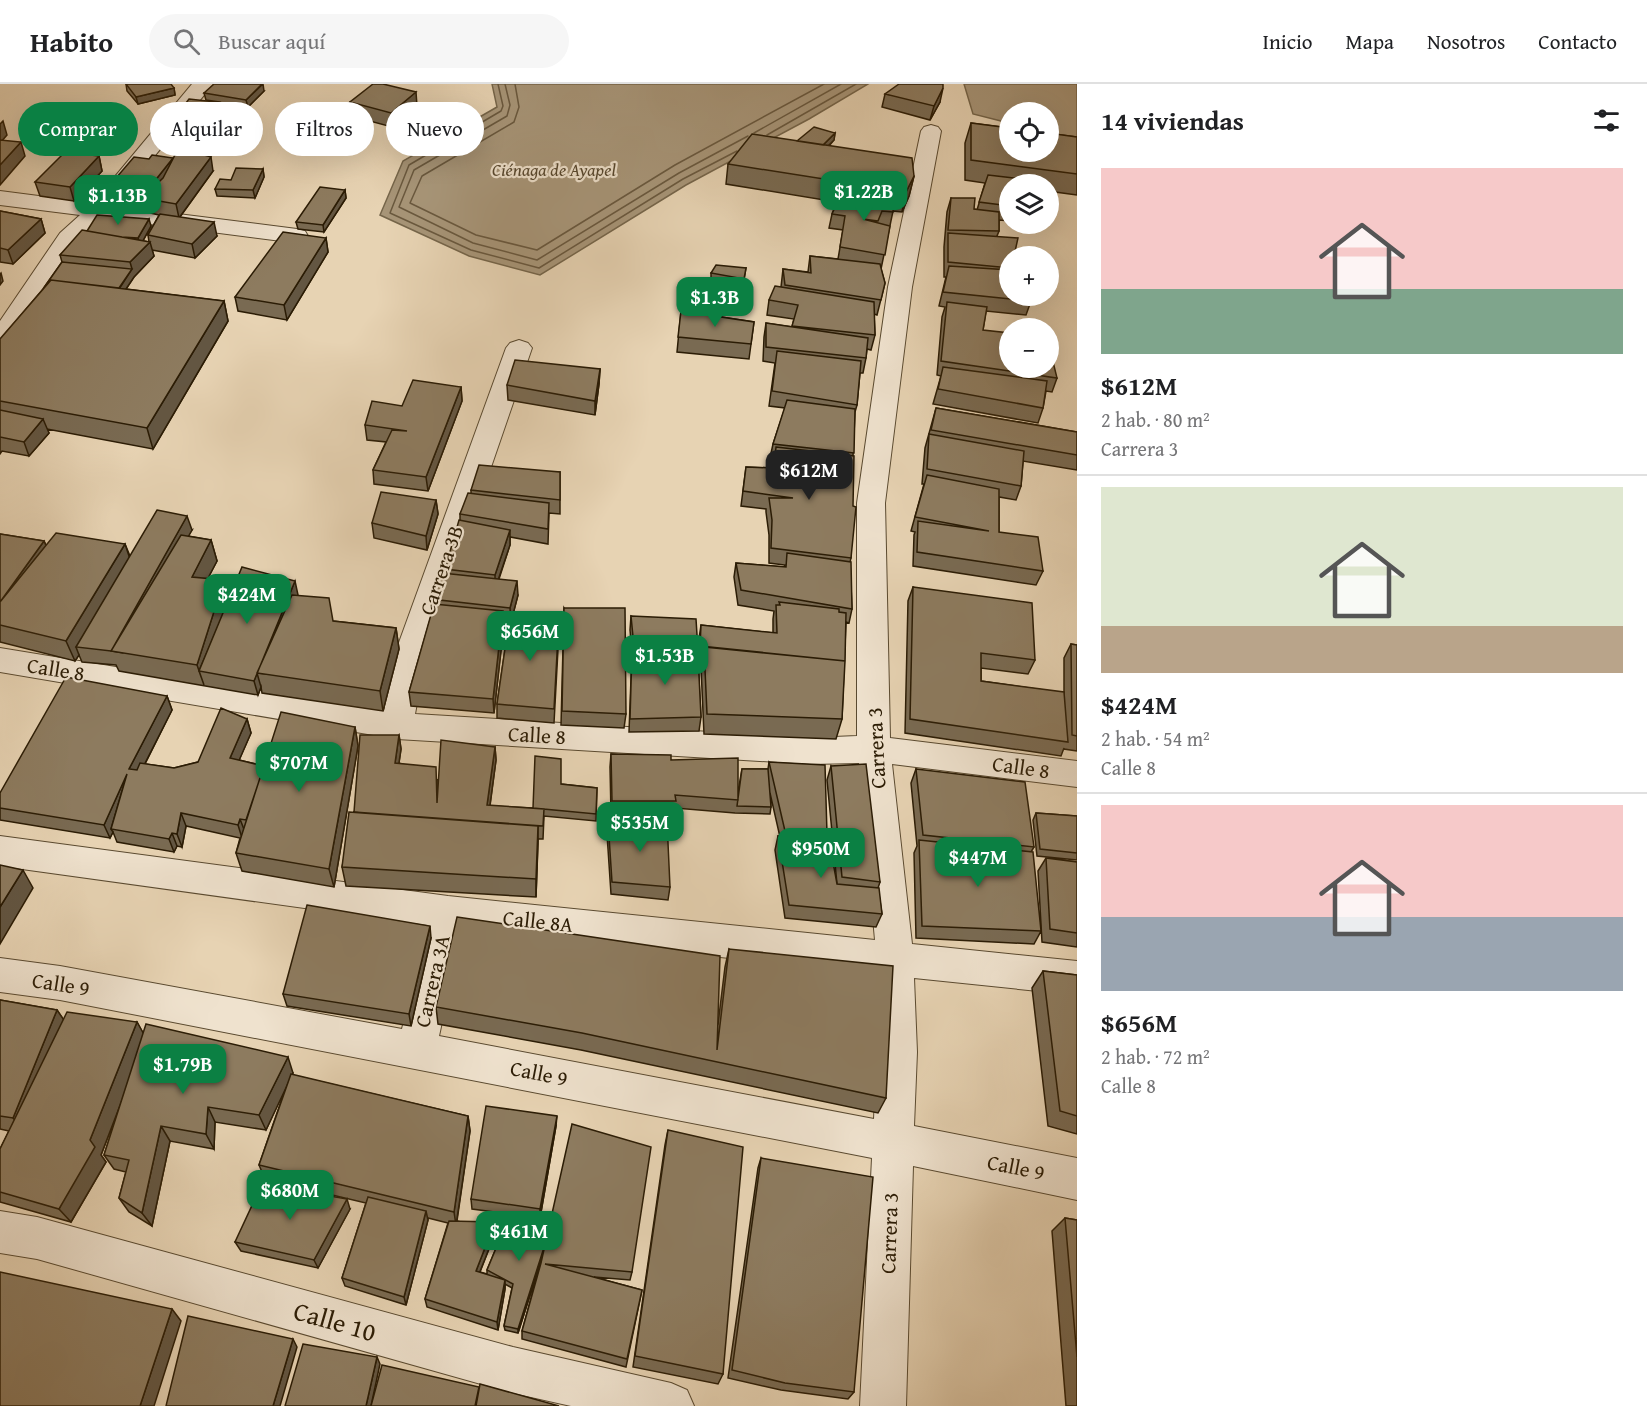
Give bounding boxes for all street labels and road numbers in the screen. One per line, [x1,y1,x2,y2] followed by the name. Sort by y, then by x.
[411,521,471,619] street label: Carrera 3B
[25,649,87,689] street label: Calle 8
[858,707,894,789] street label: Carrera 3
[507,718,567,752] street label: Calle 8
[990,748,1052,786] street label: Calle 8
[501,902,575,940] street label: Calle 8A
[406,931,458,1030] street label: Carrera 3A
[30,964,92,1004] street label: Calle 9
[508,1052,570,1094] street label: Calle 9
[985,1146,1047,1188] street label: Calle 9
[872,1192,906,1274] street label: Carrera 3
[289,1291,381,1351] street label: Calle 10

